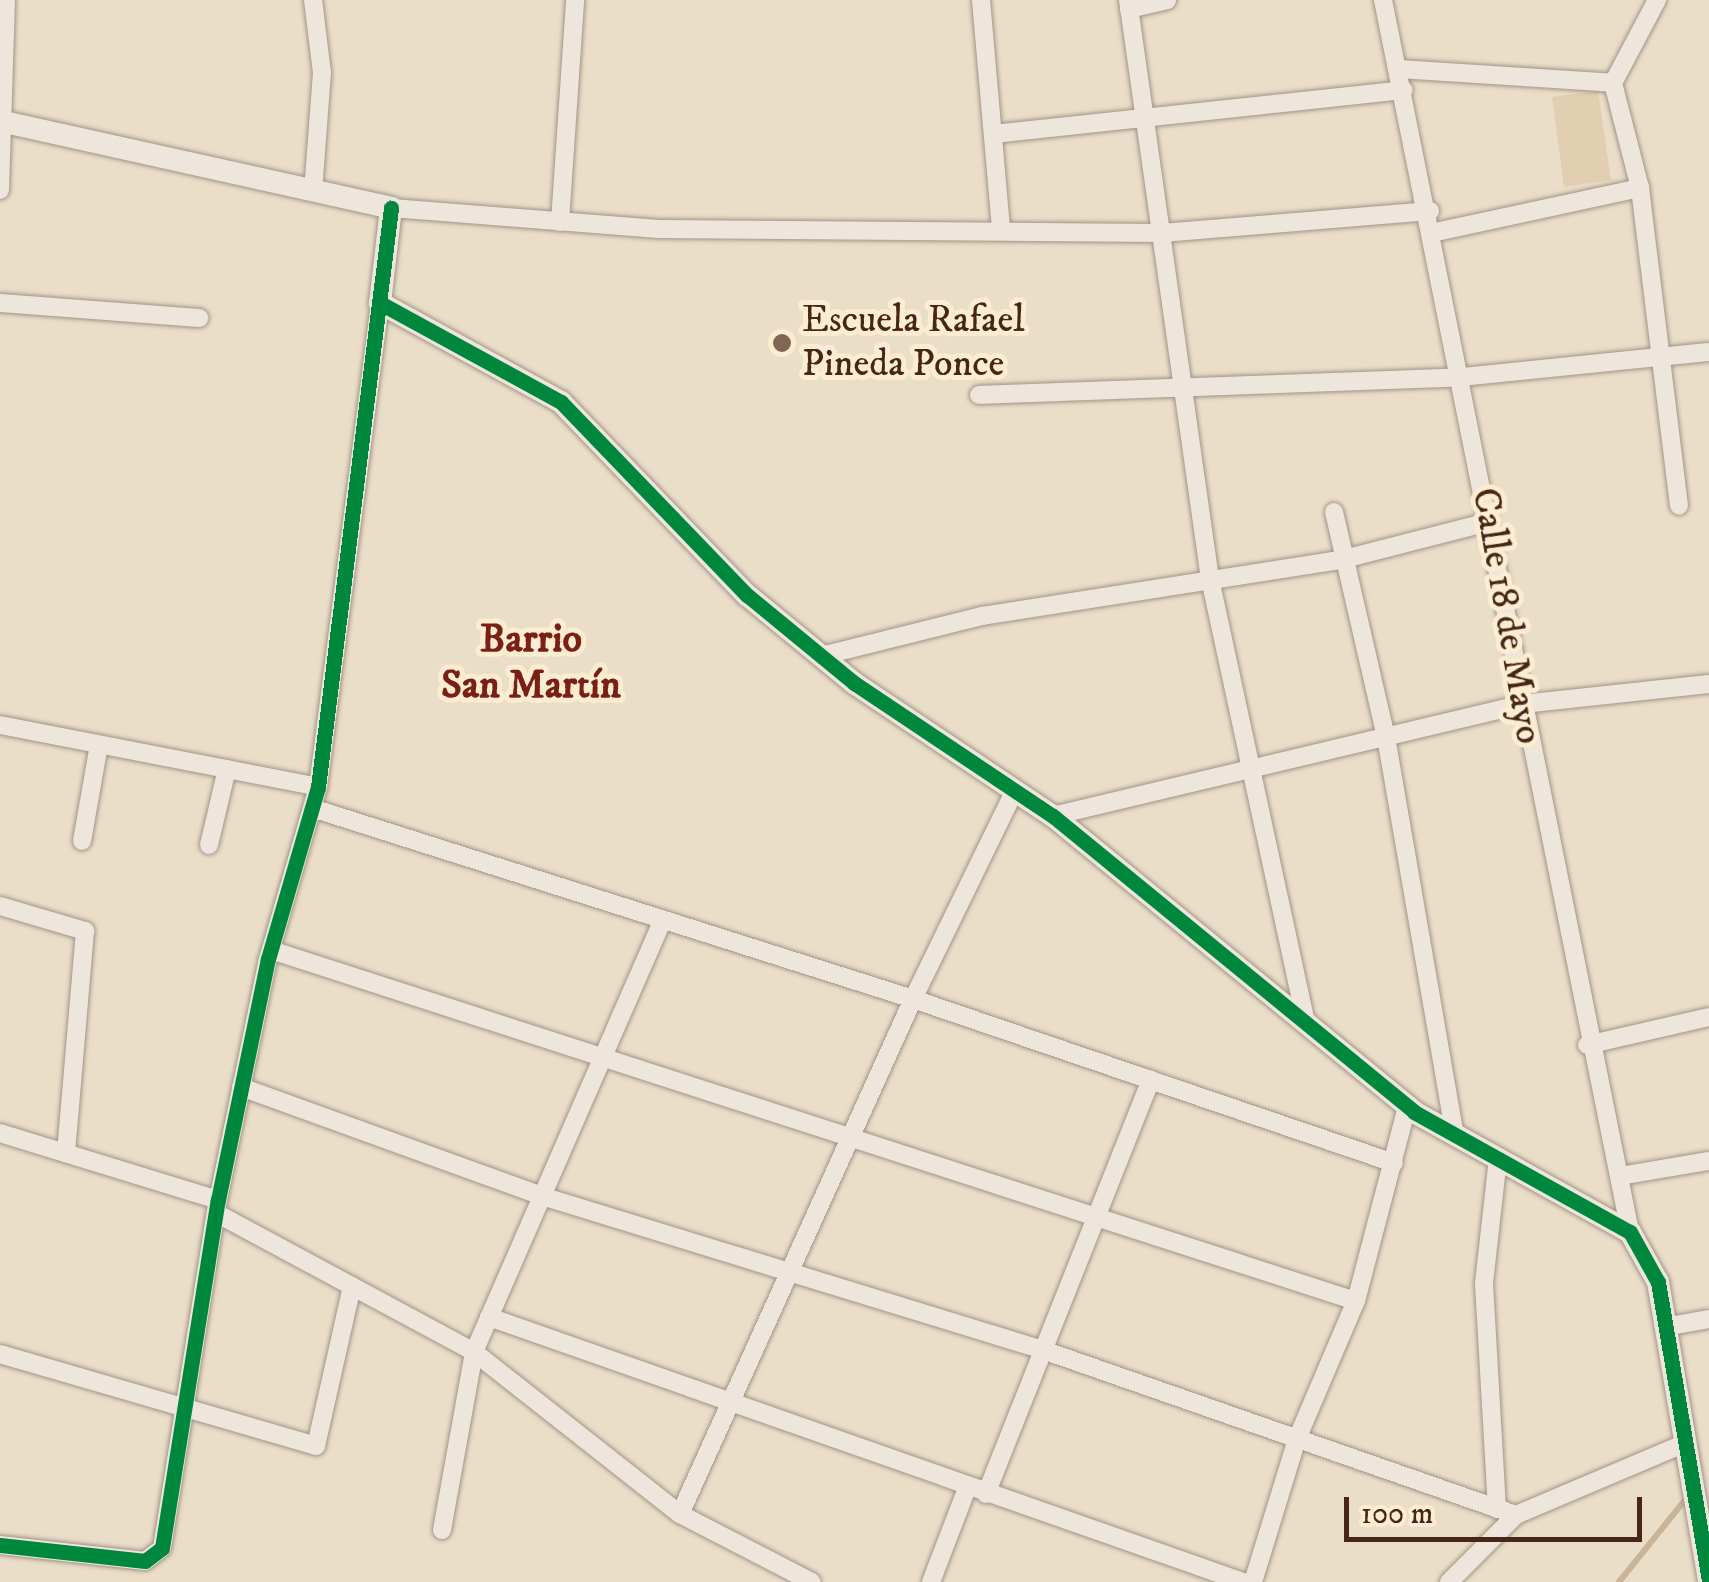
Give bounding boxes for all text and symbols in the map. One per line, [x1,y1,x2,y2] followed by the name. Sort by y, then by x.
[802,298,1025,388] place label: Escuela Rafael Pineda Ponce
[771,332,793,354] marker: Escuela Rafael Pineda Ponce
[1461,485,1551,747] street label: Calle 18 de Mayo
[441,616,621,710] district label: Barrio San Martín
[1349,1477,1646,1539] scale bar
[1361,1496,1433,1533] text: 100 m

